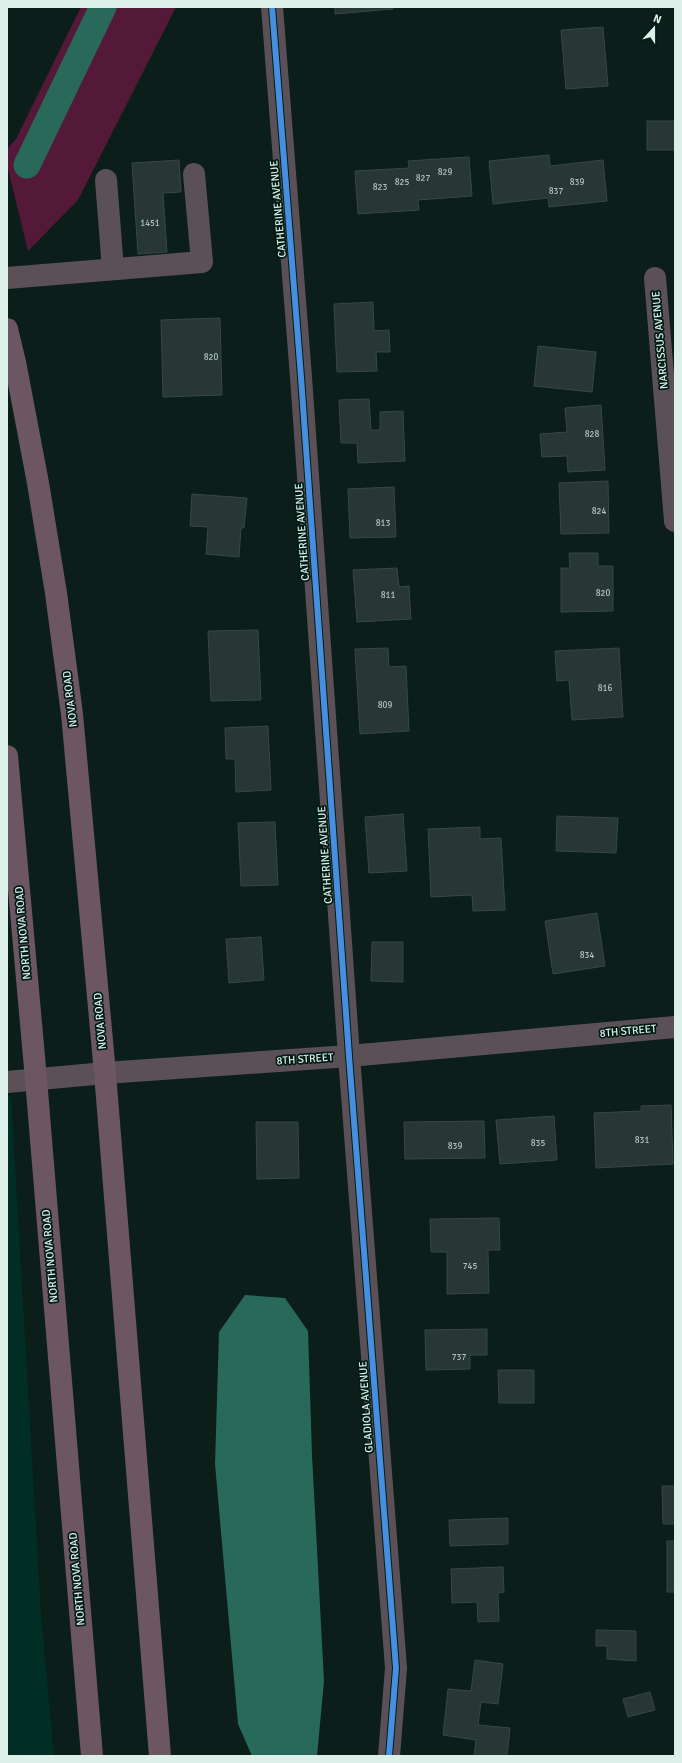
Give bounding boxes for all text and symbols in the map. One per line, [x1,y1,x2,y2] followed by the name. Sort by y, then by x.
[634,8,674,48] north arrow
[652,12,663,27] text: N
[267,160,289,258] street label: CATHERINE AVENUE
[438,167,452,178] house number: 829
[416,173,430,184] house number: 827
[395,177,409,188] house number: 825
[570,177,584,188] house number: 839
[373,182,387,193] house number: 823
[549,186,563,197] house number: 837
[140,218,160,229] house number: 1451
[649,290,671,390] street label: NARCISSUS AVENUE
[204,352,218,363] house number: 820
[585,429,599,440] house number: 828
[292,483,312,581] street label: CATHERINE AVENUE
[592,506,606,517] house number: 824
[376,518,390,529] house number: 813
[596,588,610,599] house number: 820
[381,590,395,601] house number: 811
[60,670,80,728] street label: NOVA ROAD
[598,683,612,694] house number: 816
[378,700,392,711] house number: 809
[315,806,335,904] street label: CATHERINE AVENUE
[12,886,34,980] street label: NORTH NOVA ROAD
[580,950,594,961] house number: 834
[91,992,109,1050] street label: NOVA ROAD
[599,1022,657,1040] street label: 8TH STREET
[276,1050,334,1067] street label: 8TH STREET
[635,1135,649,1146] house number: 831
[531,1138,545,1149] house number: 835
[448,1141,462,1152] house number: 839
[39,1209,61,1303] street label: NORTH NOVA ROAD
[463,1261,477,1272] house number: 745
[452,1352,466,1363] house number: 737
[356,1361,376,1453] street label: GLADIOLA AVENUE
[66,1532,88,1626] street label: NORTH NOVA ROAD

